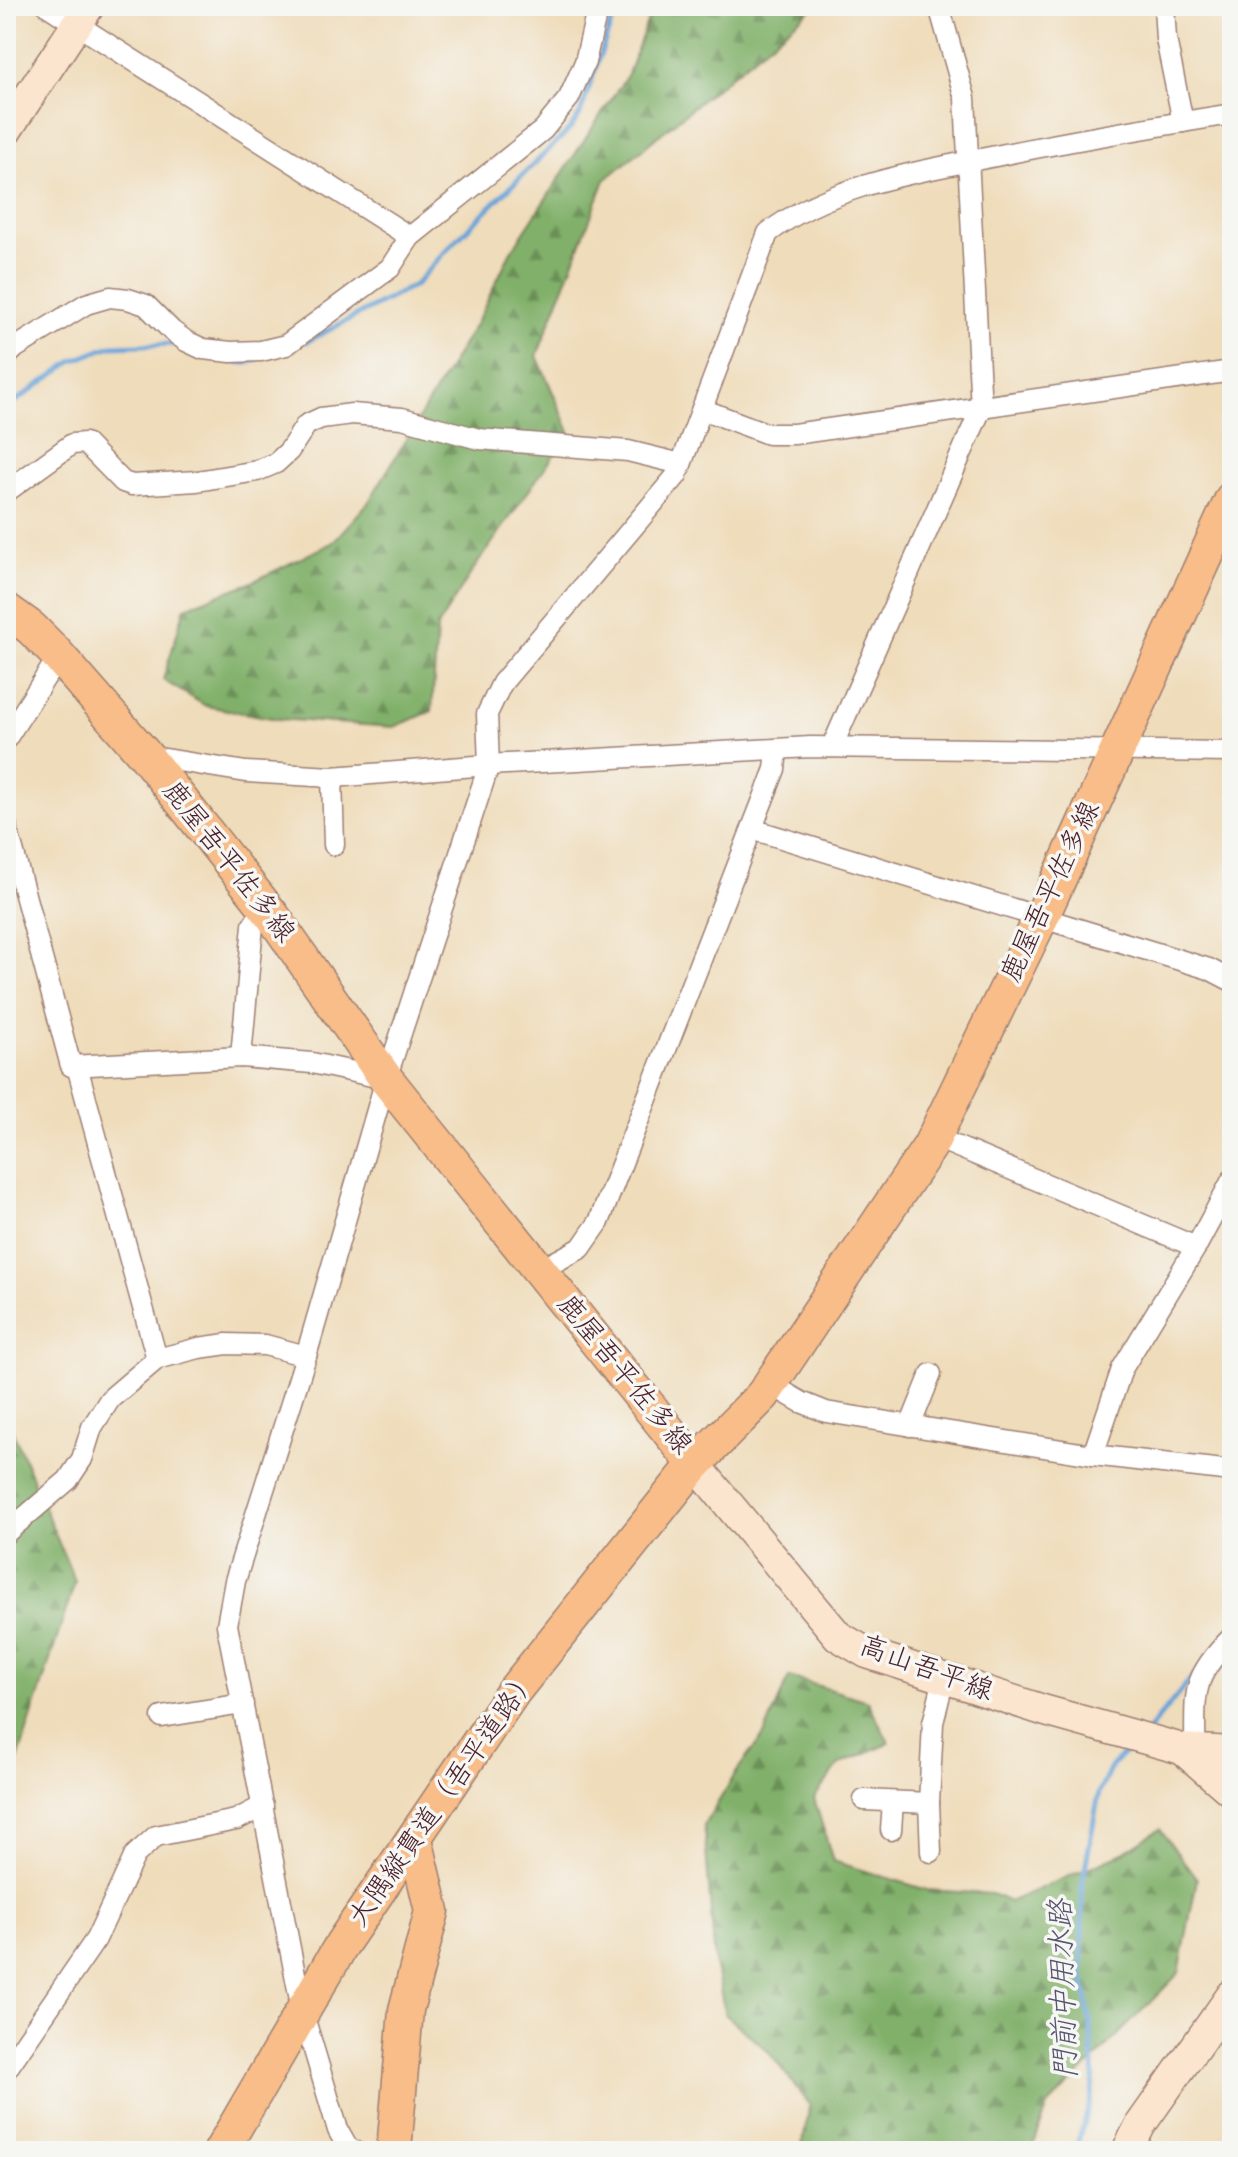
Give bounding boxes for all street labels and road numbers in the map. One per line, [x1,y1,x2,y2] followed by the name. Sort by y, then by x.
[153,773,303,951] street label: 鹿屋吾平佐多線
[993,795,1109,989] street label: 鹿屋吾平佐多線
[548,1287,700,1463] street label: 鹿屋吾平佐多線
[854,1628,998,1710] street label: 高山吾平線
[341,1661,547,1935] street label: 大隅縦貫道（吾平道路）

